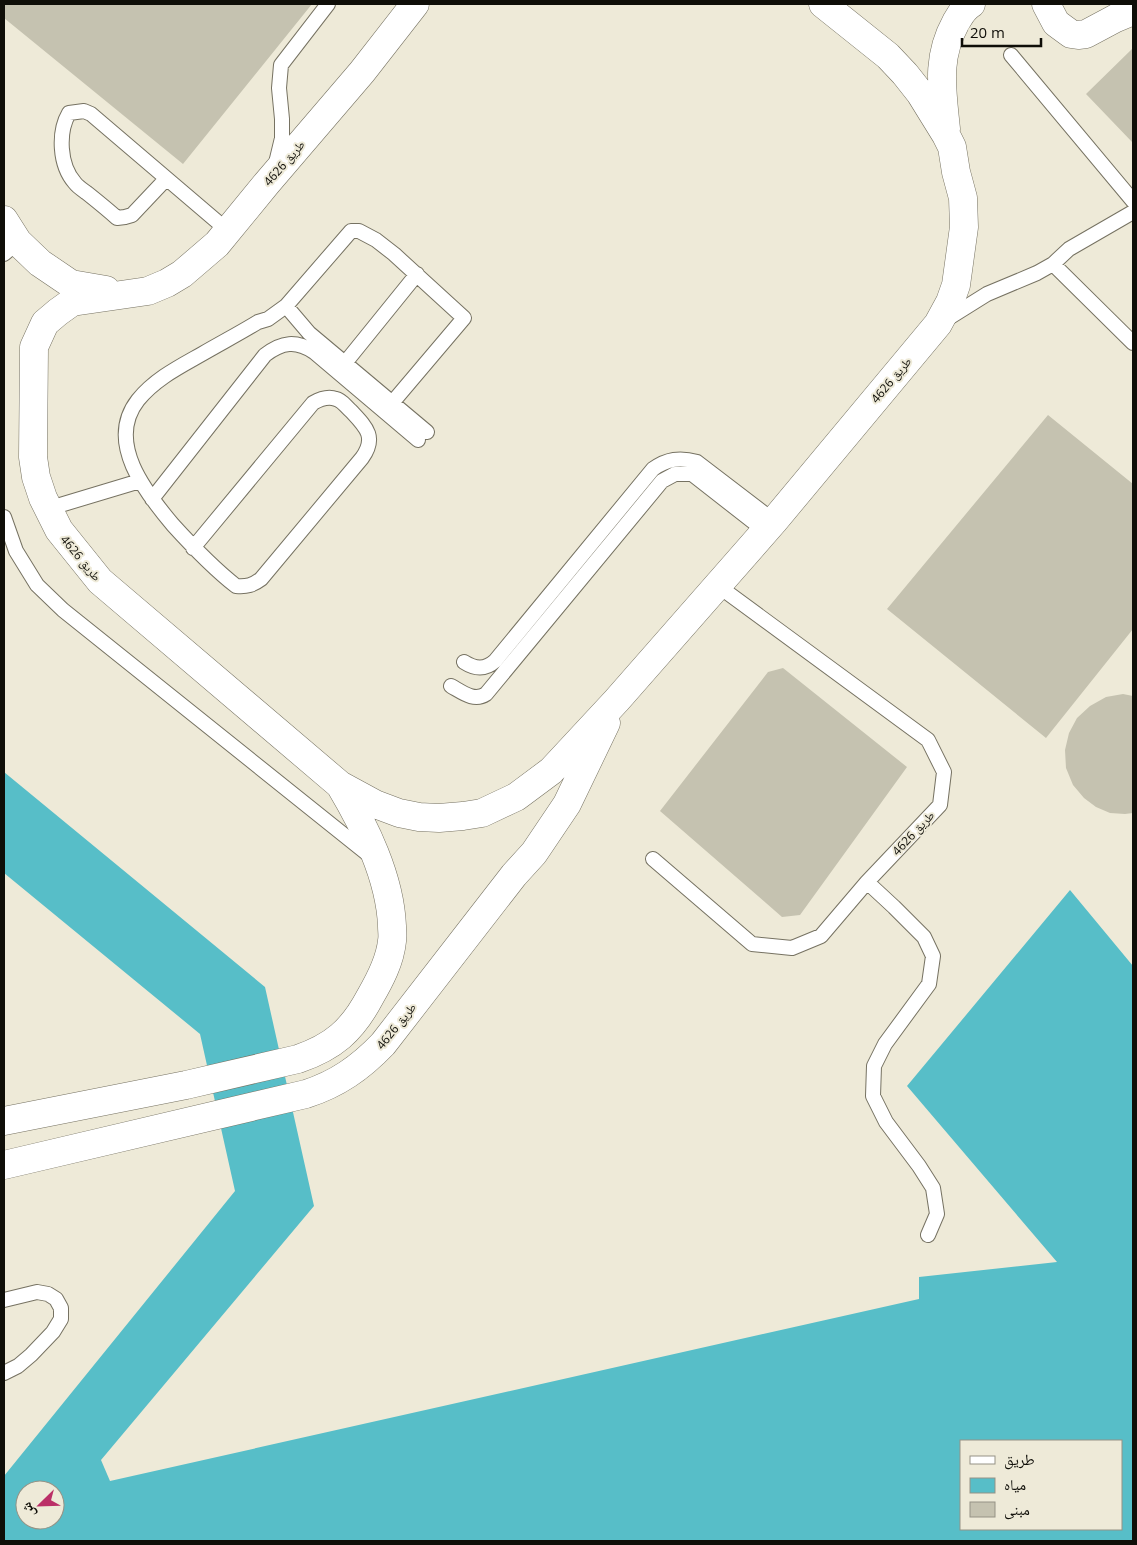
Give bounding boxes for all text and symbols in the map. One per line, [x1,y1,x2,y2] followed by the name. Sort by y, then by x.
[962,15,1041,47] scale bar
[970,22,1005,42] text: 20 m
[259,137,309,189] street label: طريق 4626
[867,353,915,407] street label: طريق 4626
[57,531,105,585] street label: طريق 4626
[888,807,938,859] street label: طريق 4626
[372,999,420,1053] street label: طريق 4626
[960,1440,1122,1530] legend
[1004,1449,1035,1470] text: طريق
[1004,1474,1026,1494] text: مياه
[15,1480,65,1530] north arrow
[1004,1499,1030,1520] text: مبنى
[16,1500,39,1521] text: ش

